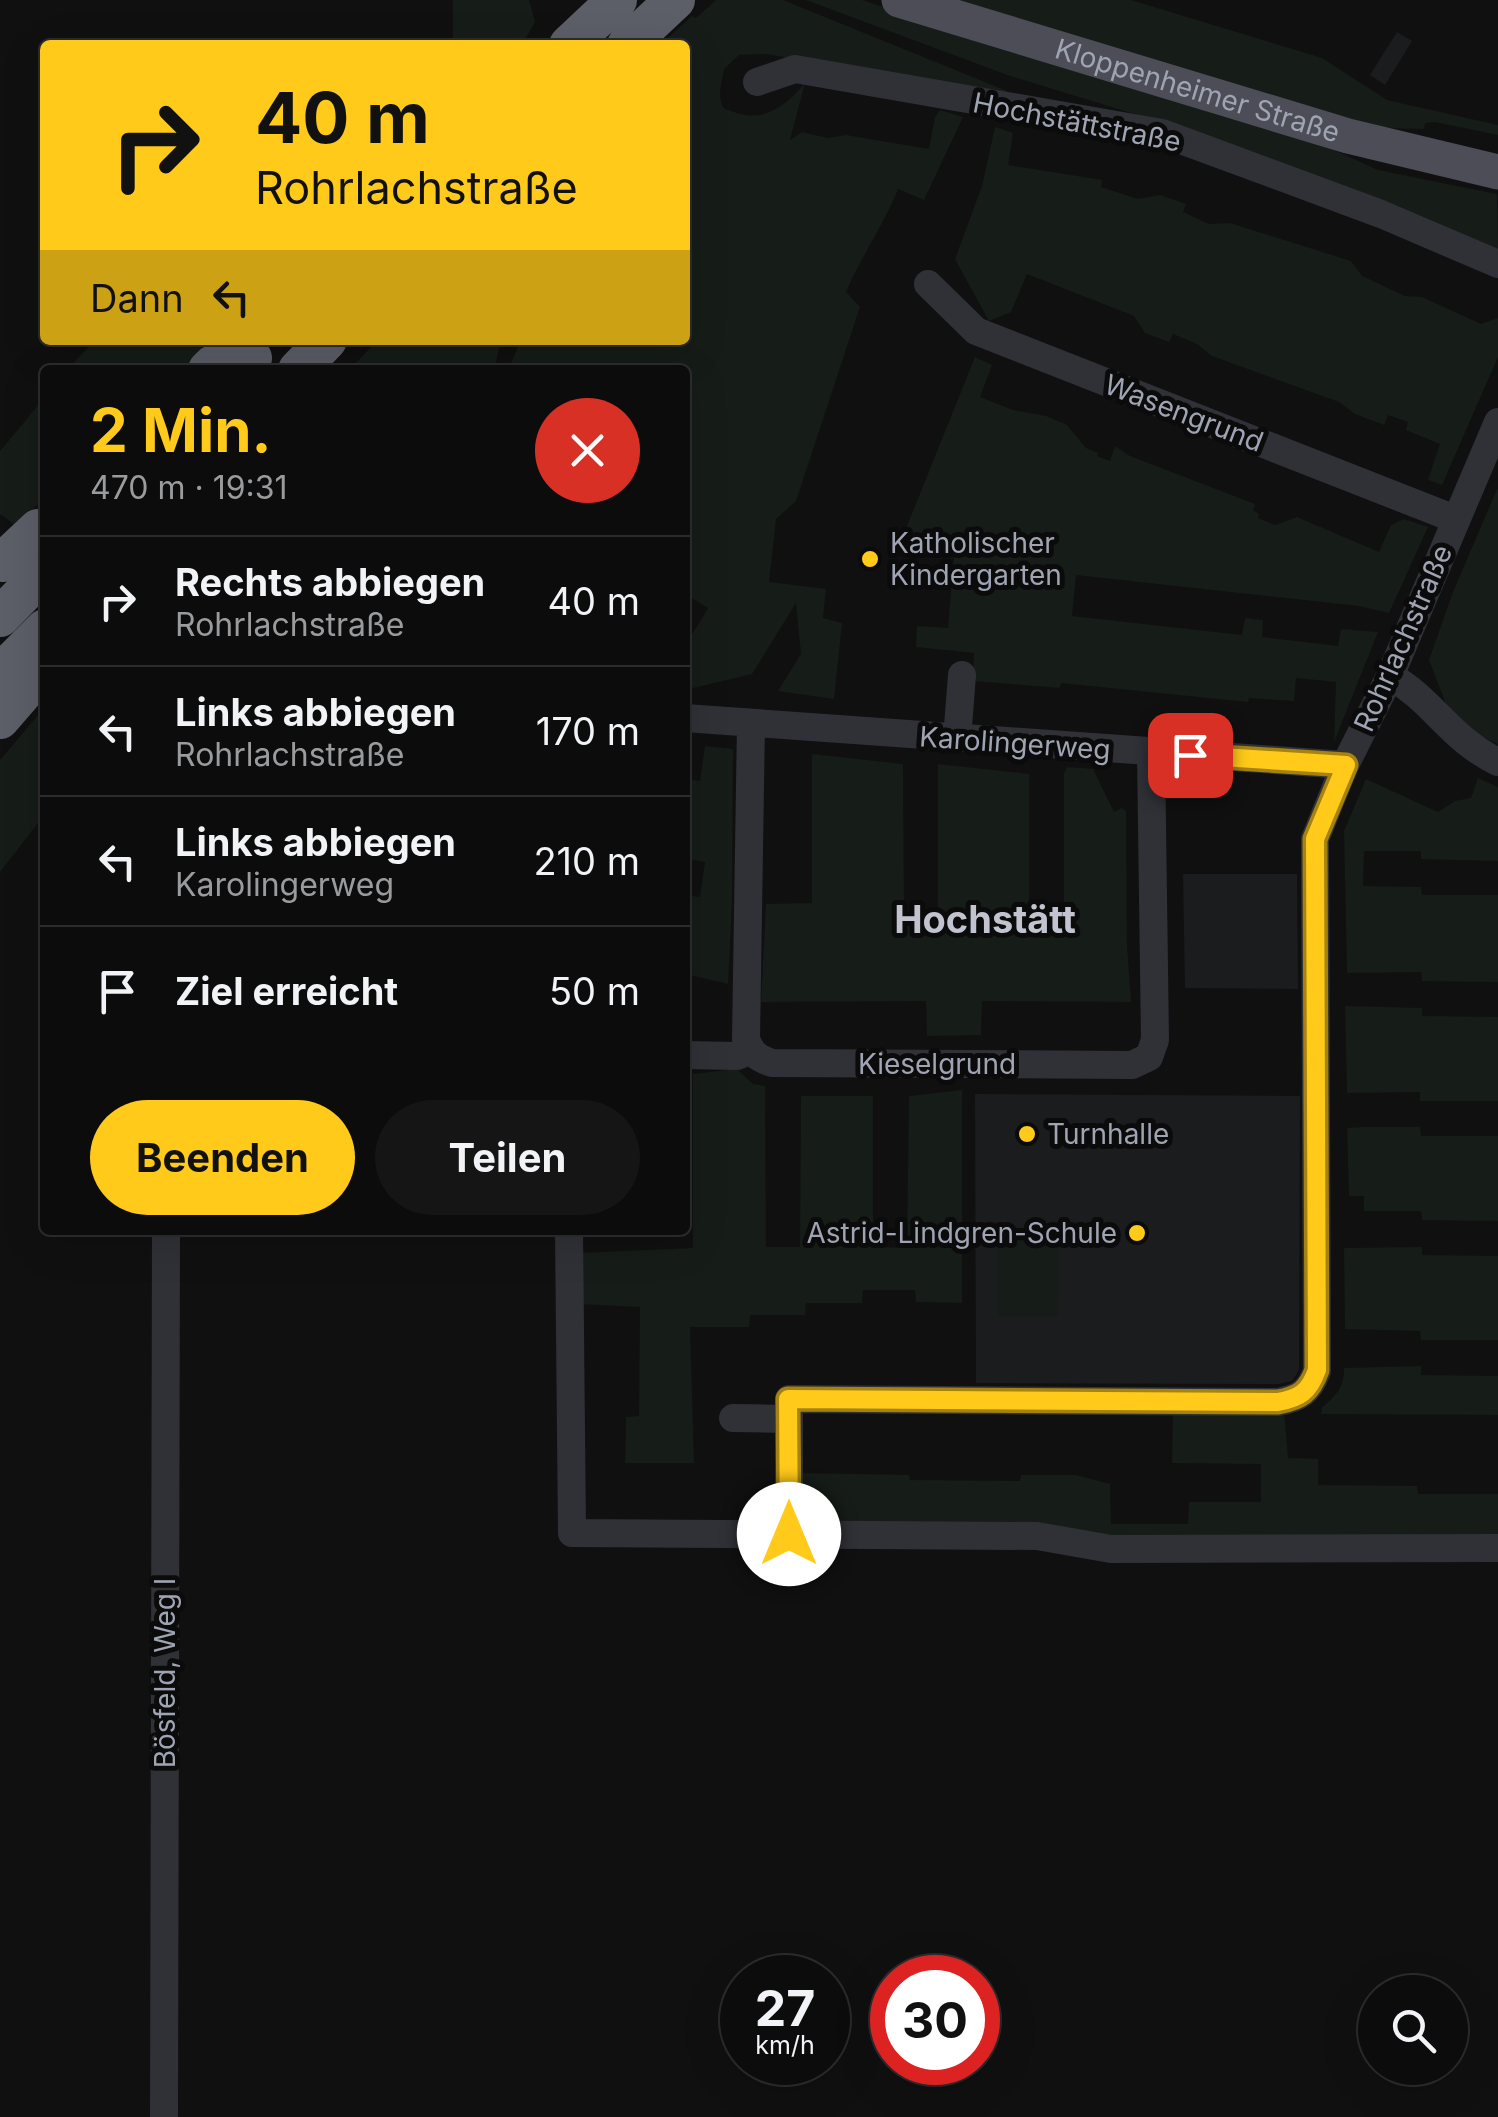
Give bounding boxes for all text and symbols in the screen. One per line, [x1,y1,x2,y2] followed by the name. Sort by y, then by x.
[1051,31,1344,150] street label: Kloppenheimer Straße
[255,75,430,160] text: 40 m
[90,80,220,210] icon: right
[970,85,1184,159] street label: Hochstättstraße
[255,160,578,215] text: Rohrlachstraße
[204,270,259,325] icon: left
[90,275,184,321] text: Dann
[1100,367,1268,459] street label: Wasengrund
[90,394,272,466] text: 2 Min.
[535,398,640,503] button: close
[90,468,288,507] text: 470 m · 19:31
[890,526,1062,592] place label: Katholischer Kindergarten
[1347,539,1459,737] street label: Rohrlachstraße
[859,548,881,570] marker: Katholischer Kindergarten
[175,559,485,605] text: Rechts abbiegen
[90,574,145,629] icon: right
[548,578,640,624] text: 40 m
[175,605,404,644] text: Rohrlachstraße
[175,689,456,735] text: Links abbiegen
[90,704,145,759] icon: left
[536,708,640,754] text: 170 m
[1148,713,1233,798] pin
[918,719,1112,767] street label: Karolingerweg
[1163,728,1218,783] icon: arrive
[175,735,404,774] text: Rohrlachstraße
[175,819,456,865] text: Links abbiegen
[90,834,145,889] icon: left
[533,838,640,884] text: 210 m
[175,865,394,904] text: Karolingerweg
[894,896,1076,942] district label: Hochstätt
[90,964,145,1019] icon: arrive
[175,968,398,1014] text: Ziel erreicht
[549,968,640,1014] text: 50 m
[858,1047,1016,1081] street label: Kieselgrund
[90,1100,355,1215] button: Beenden
[375,1100,640,1215] button: Teilen
[1047,1117,1169,1151] place label: Turnhalle
[1016,1123,1038,1145] marker: Turnhalle
[806,1216,1117,1250] place label: Astrid-Lindgren-Schule
[1126,1222,1148,1244] marker: Astrid-Lindgren-Schule
[737,1482,841,1586] position arrow
[148,1578,182,1768] street label: Bösfeld, Weg I
[870,1955,1000,2085] speed limit sign: 30
[1358,1975,1468,2085] map controls
[1358,1975,1468,2085] button: search
[755,1978,815,2038] text: 27
[755,2030,815,2060] text: km/h

